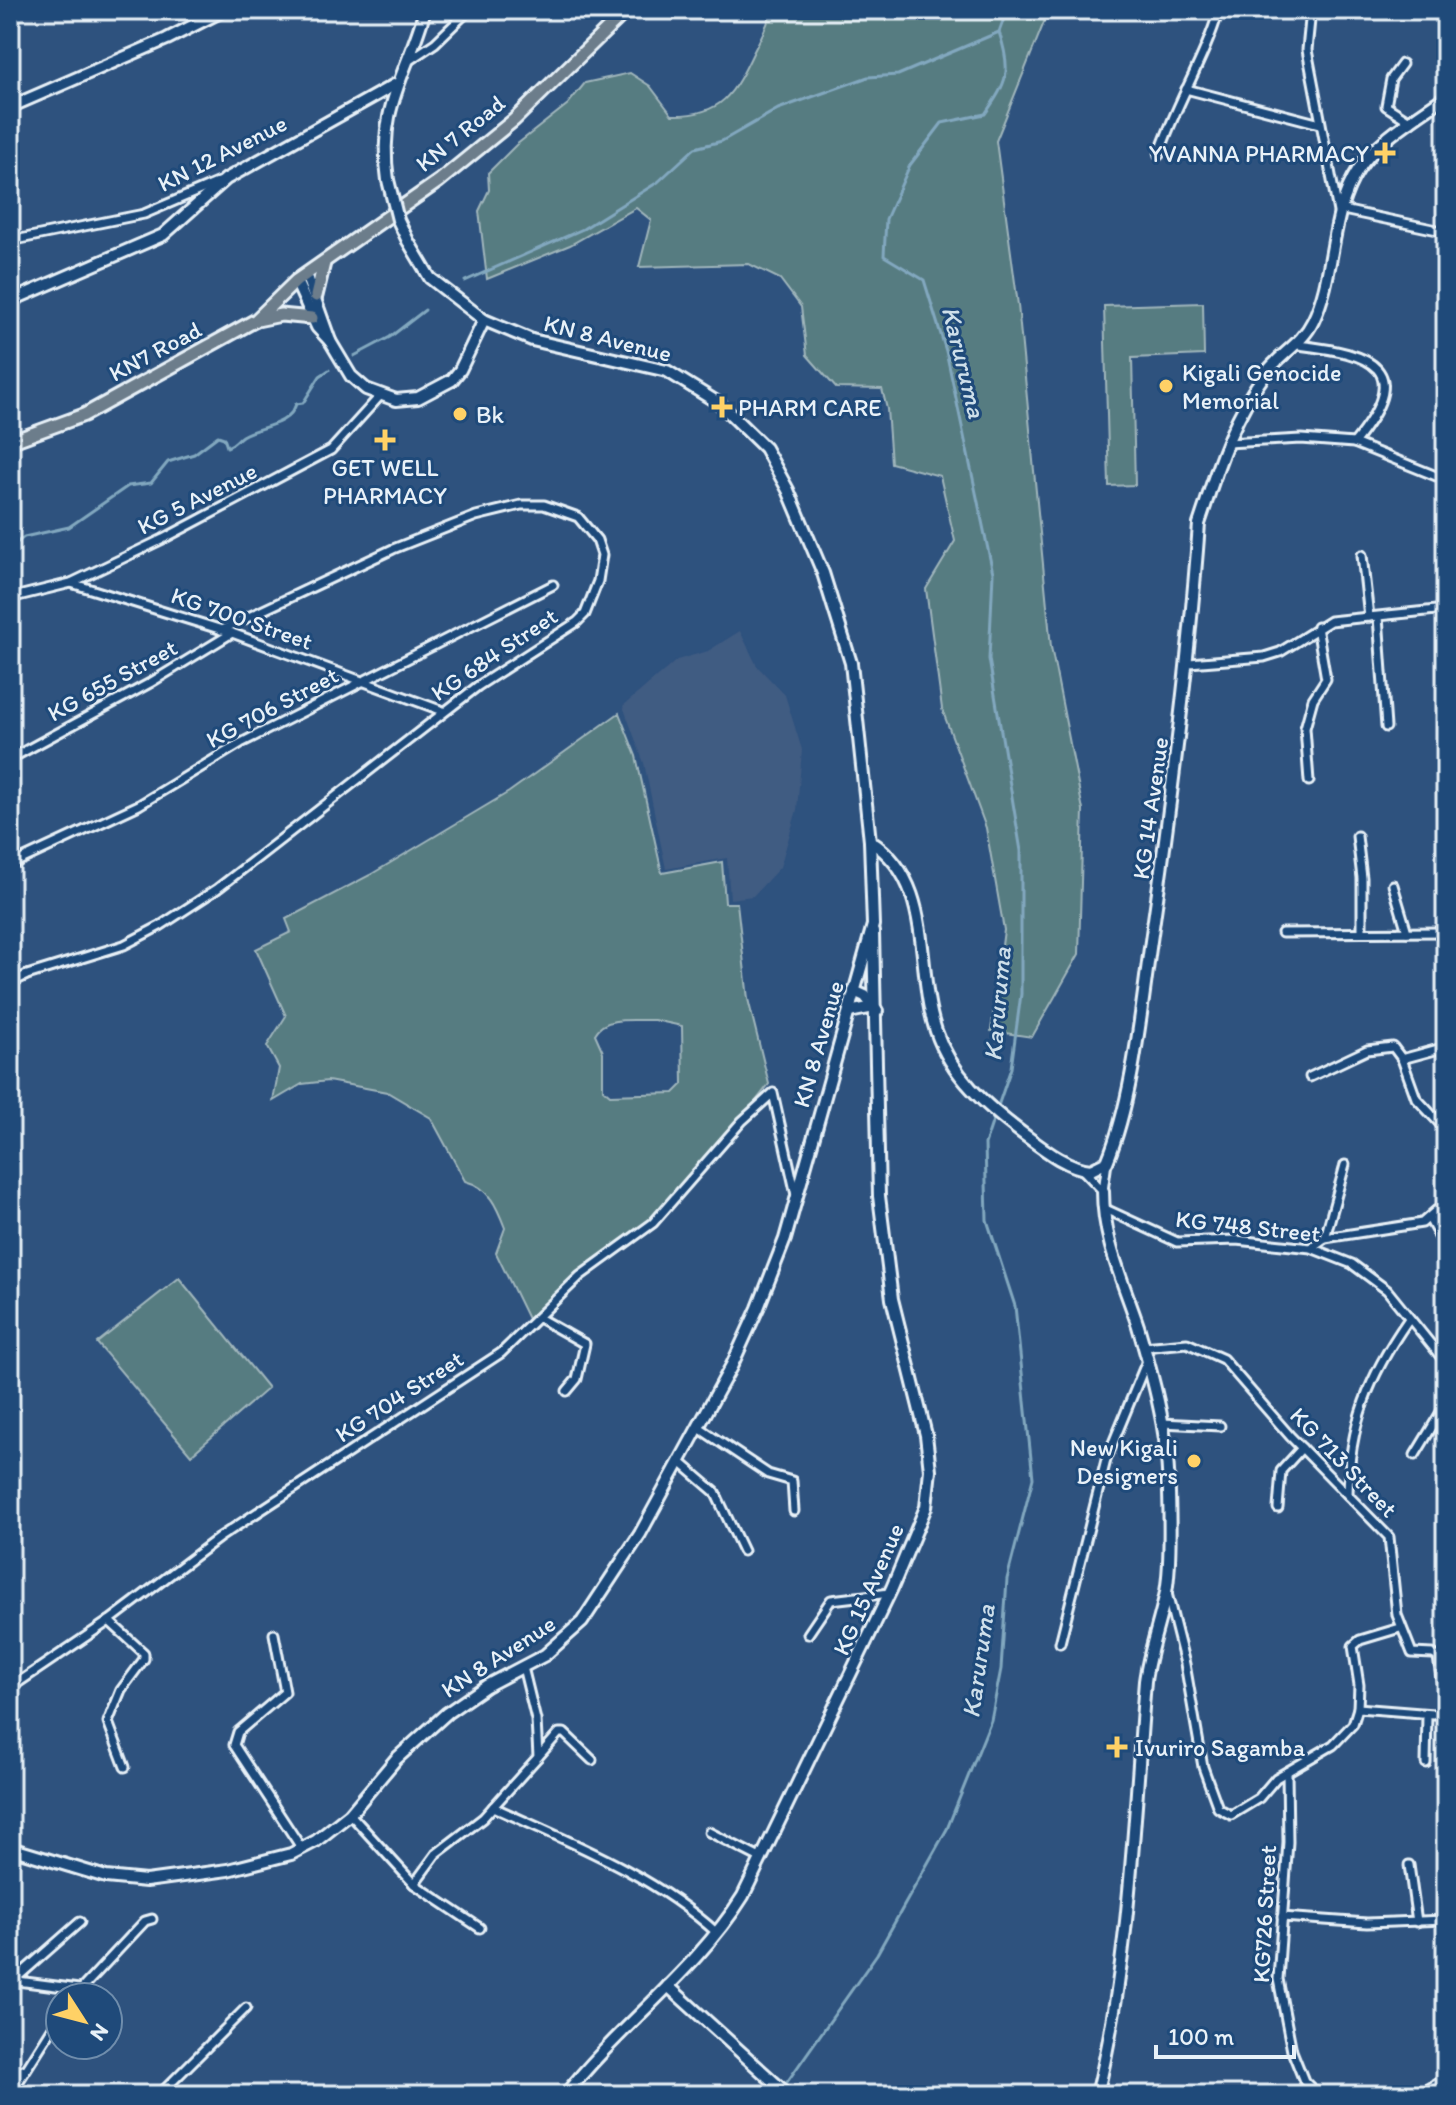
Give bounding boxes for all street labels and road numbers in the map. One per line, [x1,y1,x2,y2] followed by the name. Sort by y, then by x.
[410,88,510,178] street label: KN 7 Road
[153,108,291,198] street label: KN 12 Avenue
[541,308,675,368] street label: KN 8 Avenue
[104,314,206,388] street label: KN7 Road
[132,455,262,541] street label: KG 5 Avenue
[167,580,317,656] street label: KG 700 Street
[425,601,563,707] street label: KG 684 Street
[42,632,182,728] street label: KG 655 Street
[201,660,343,754] street label: KG 706 Street
[1126,735,1174,881] street label: KG 14 Avenue
[786,977,850,1111] street label: KN 8 Avenue
[1174,1204,1322,1248] street label: KG 748 Street
[329,1344,469,1448] street label: KG 704 Street
[1284,1401,1404,1523] street label: KG 713 Street
[826,1518,910,1660] street label: KG 15 Avenue
[435,1608,561,1704] street label: KN 8 Avenue
[1246,1844,1282,1984] street label: KG726 Street

